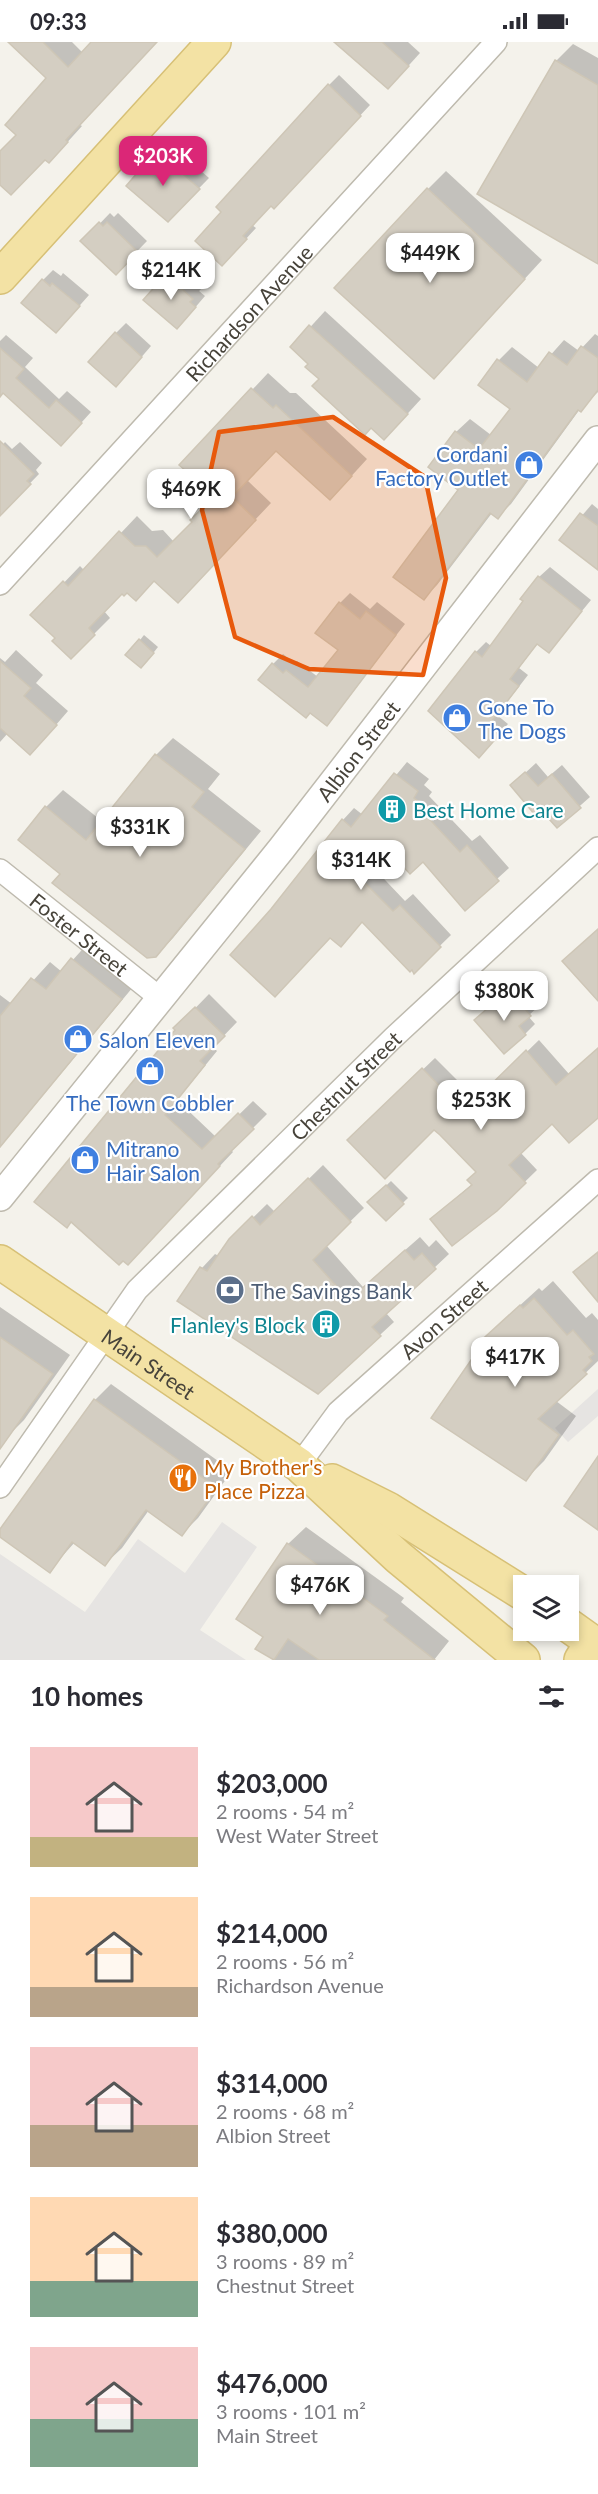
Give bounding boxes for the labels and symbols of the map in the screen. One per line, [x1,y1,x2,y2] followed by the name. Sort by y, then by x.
[121,136,205,187] pin: $203K
[388,233,472,284] pin: $449K
[180,239,317,386] street label: Richardson Avenue
[129,250,213,301] pin: $214K
[375,441,508,490] place label: Cordani Factory Outlet
[513,449,545,481] shop icon: Cordani Factory Outlet
[149,469,233,520] pin: $469K
[478,694,566,743] place label: Gone To The Dogs
[311,695,405,806] street label: Albion Street
[441,702,473,734] shop icon: Gone To The Dogs
[376,793,408,825] building icon: Best Home Care
[413,797,564,822] place label: Best Home Care
[98,807,182,858] pin: $331K
[319,840,403,891] pin: $314K
[26,887,134,981] street label: Foster Street
[462,971,546,1022] pin: $380K
[62,1023,94,1055] shop icon: Salon Eleven
[285,1025,406,1145] street label: Chestnut Street
[99,1027,216,1052] place label: Salon Eleven
[134,1055,166,1087] shop icon: The Town Cobbler
[439,1080,523,1131] pin: $253K
[66,1090,234,1115] place label: The Town Cobbler
[106,1136,200,1185] place label: Mitrano Hair Salon
[69,1144,101,1176] shop icon: Mitrano Hair Salon
[395,1272,492,1363] street label: Avon Street
[214,1274,246,1306] bank icon: The Savings Bank
[251,1278,412,1303] place label: The Savings Bank
[310,1308,342,1340] building icon: Flanley's Block
[170,1312,305,1337] place label: Flanley's Block
[98,1323,201,1404] street label: Main Street
[473,1337,557,1388] pin: $417K
[204,1454,322,1503] place label: My Brother's Place Pizza
[167,1462,199,1494] restaurant icon: My Brother's Place Pizza
[278,1565,362,1616] pin: $476K

